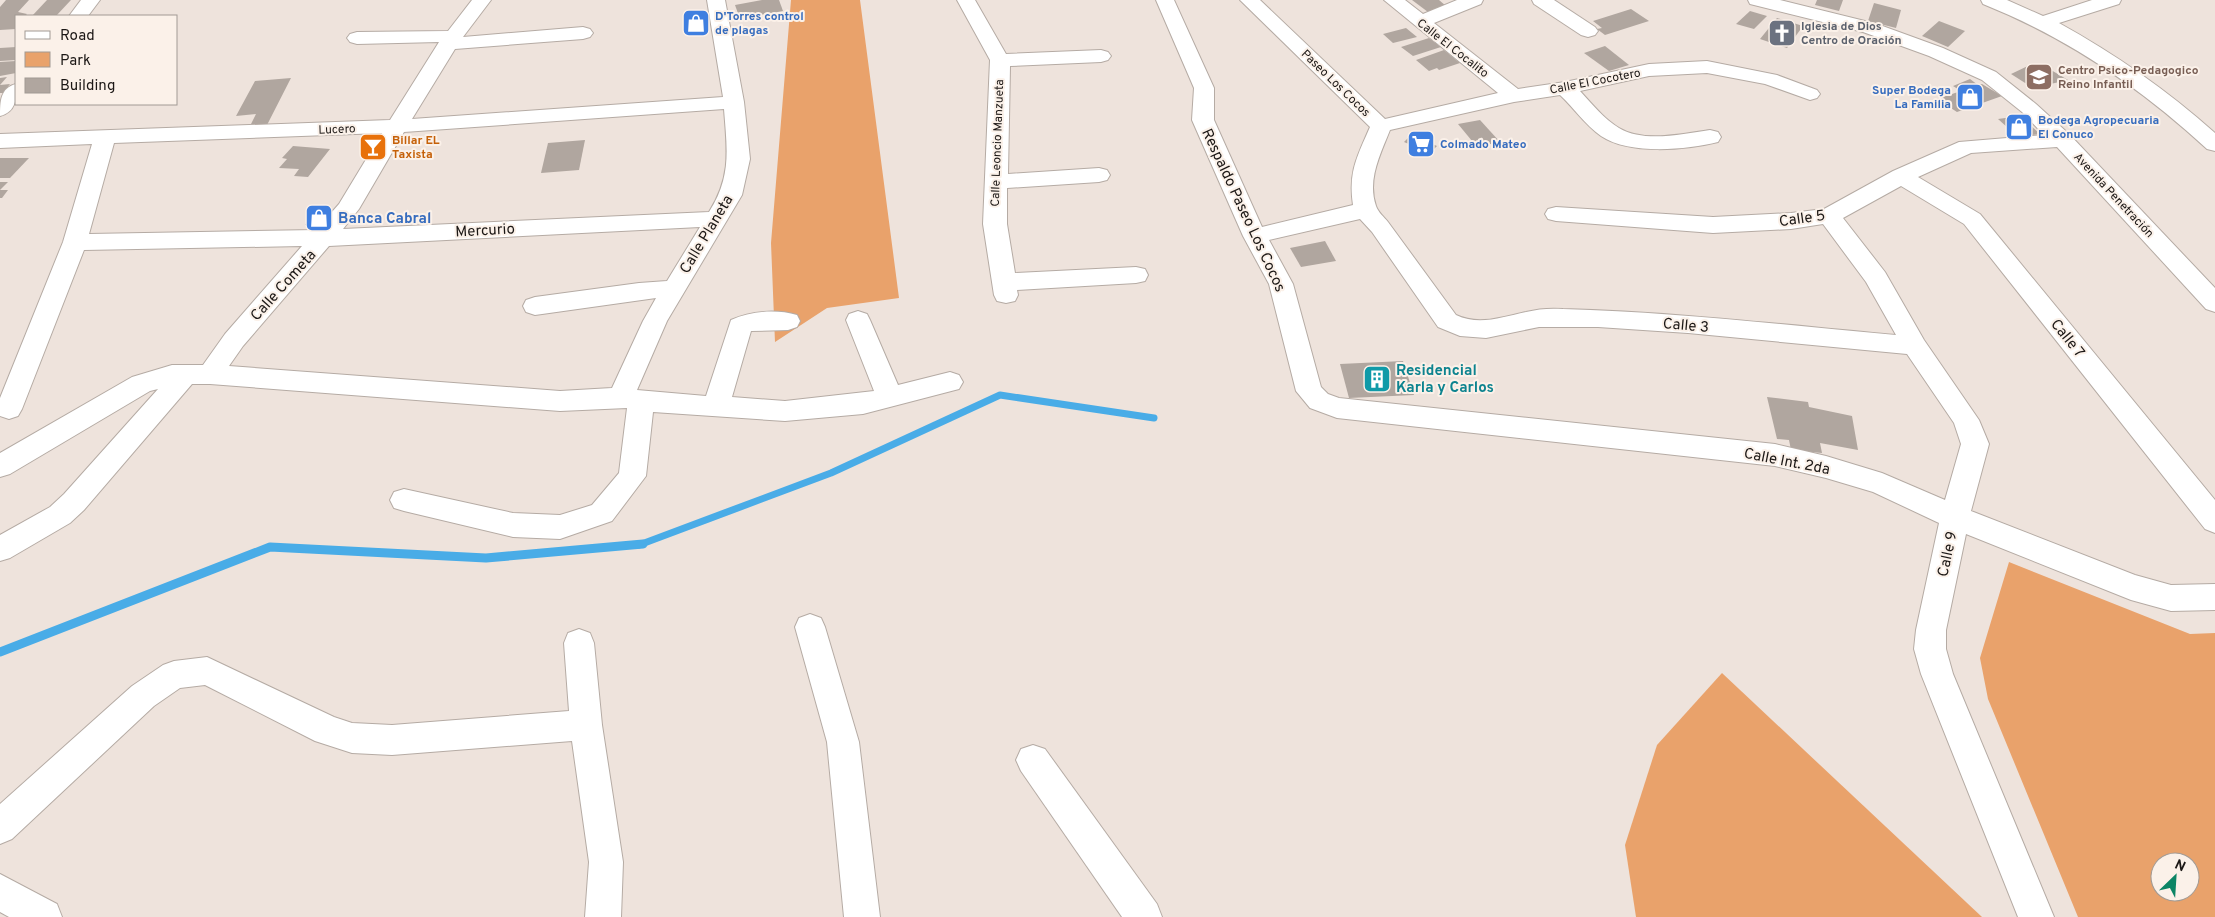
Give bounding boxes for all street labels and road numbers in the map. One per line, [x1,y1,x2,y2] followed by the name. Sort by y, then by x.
[1413,16,1492,82] street label: Calle El Cocalito
[1297,47,1373,121] street label: Paseo Los Cocos
[1548,65,1642,99] street label: Calle El Cocotero
[988,79,1008,207] street label: Calle Leoncio Manzueta
[318,121,356,139] street label: Lucero
[1196,126,1289,295] street label: Respaldo Paseo Los Cocos
[2070,150,2157,242] street label: Avenida Penetración
[676,192,738,278] street label: Calle Planeta
[1778,207,1826,232] street label: Calle 5
[455,220,515,243] street label: Mercurio
[247,246,321,326] street label: Calle Cometa
[1662,315,1710,338] street label: Calle 3
[2046,316,2088,362] street label: Calle 7
[1742,445,1831,480] street label: Calle Int. 2da
[1934,530,1963,579] street label: Calle 9

